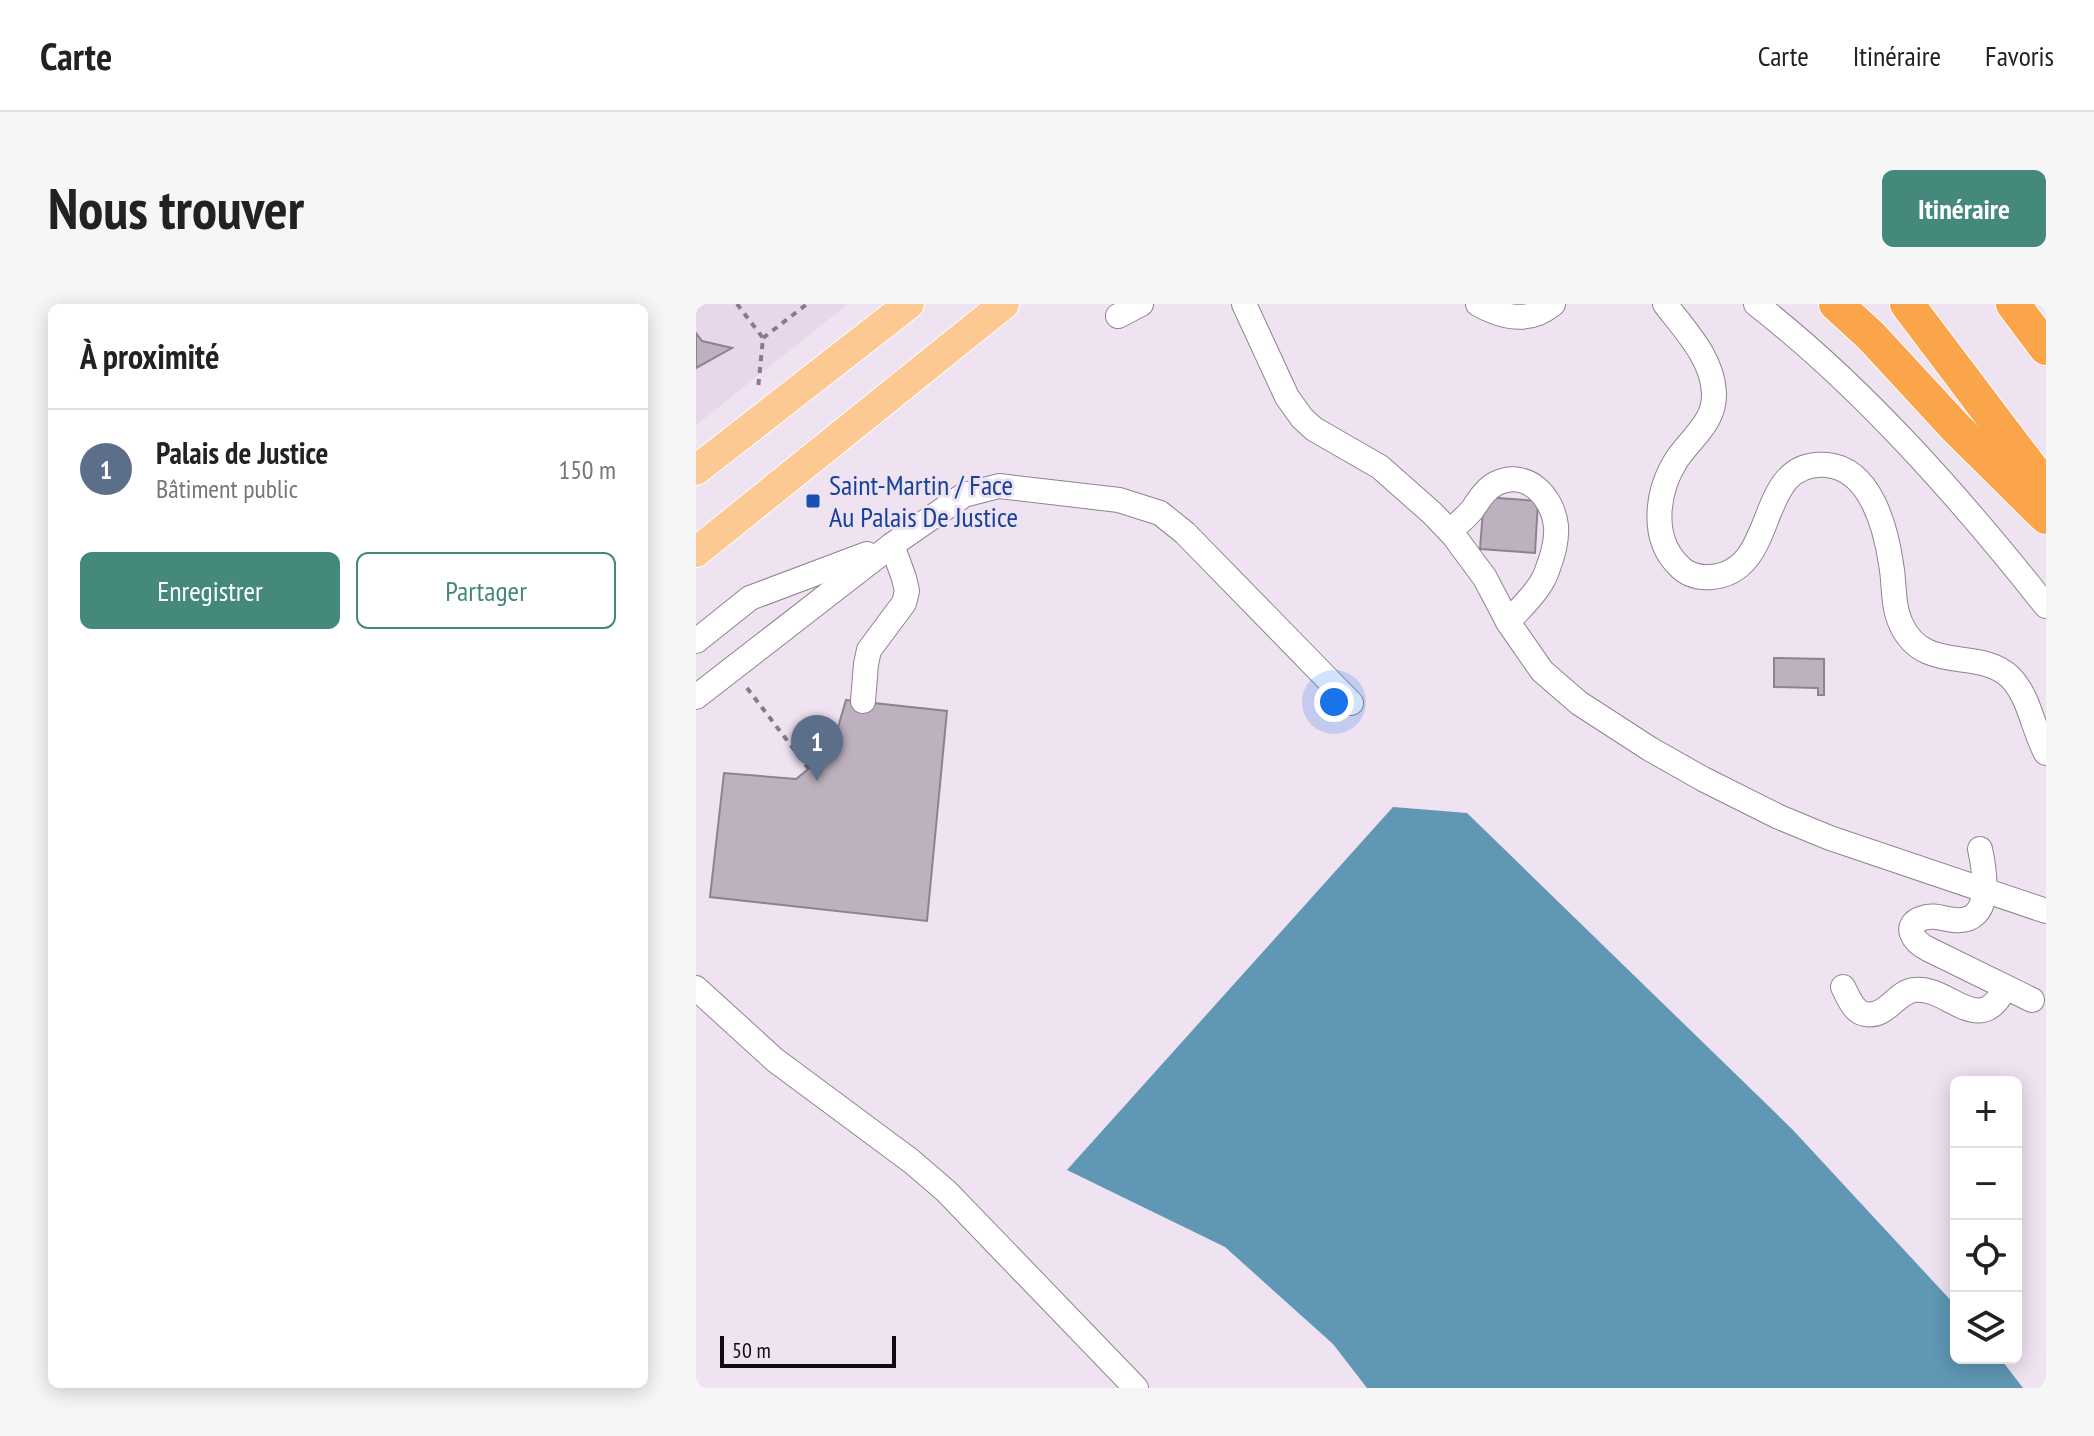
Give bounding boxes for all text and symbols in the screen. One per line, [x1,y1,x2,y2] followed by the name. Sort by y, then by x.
[40,31,112,80] text: Carte
[1758,37,1809,74] text: Carte
[1853,37,1941,74] text: Itinéraire
[1985,37,2054,74] text: Favoris
[1882,170,2046,247] button: Itinéraire
[48,172,304,244] text: Nous trouver
[80,334,220,378] text: À proximité
[156,433,328,472] text: Palais de Justice
[100,453,112,486] text: 1
[558,453,616,486] text: 150 m
[829,466,1018,535] place label: Saint-Martin / Face Au Palais De Justice
[156,472,298,505] text: Bâtiment public
[804,492,822,510] marker: Saint-Martin / Face Au Palais De Justice
[80,552,340,629] button: Enregistrer
[356,552,616,629] button: Partager
[1314,682,1354,722] your location
[791,715,843,781] pin: 1
[1950,1076,2022,1364] map controls
[1950,1076,2022,1148] button: +
[1950,1148,2022,1220] button: −
[1950,1220,2022,1292] button: locate
[1950,1292,2022,1364] button: layers
[720,1332,896,1368] scale bar
[732,1336,771,1364] text: 50 m

